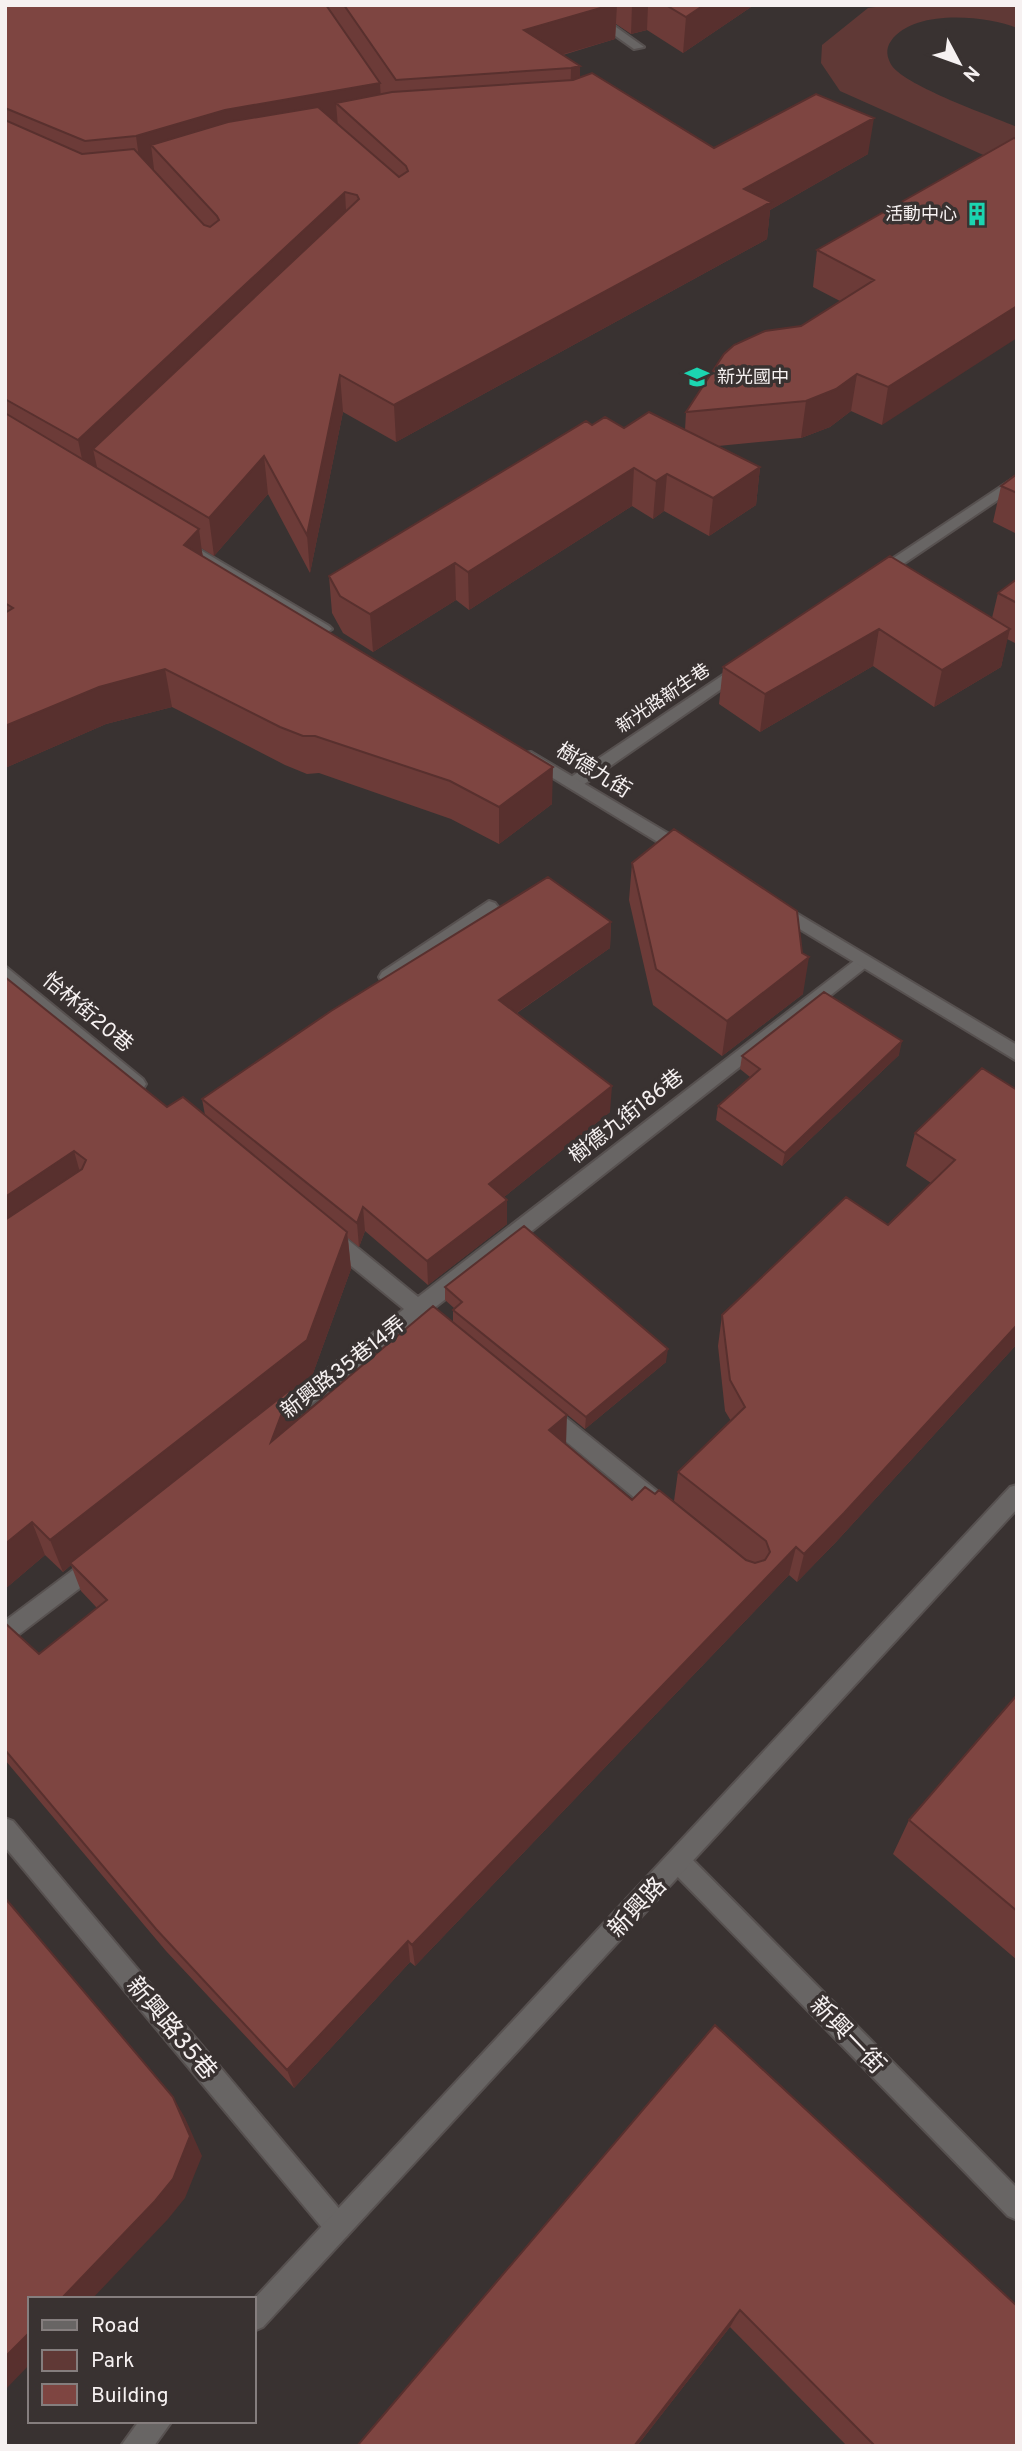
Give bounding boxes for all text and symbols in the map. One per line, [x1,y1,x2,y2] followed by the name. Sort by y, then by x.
[924,28,994,98] north arrow
[957,60,984,86] text: N
[963,200,991,228] building icon: 活動中心
[885,204,957,227] place label: 活動中心
[683,363,711,391] school or university icon: 新光國中
[717,367,789,390] place label: 新光國中
[613,660,715,739] street label: 新光路新生巷
[550,738,636,805] street label: 樹德九街
[36,967,138,1059] street label: 怡林街20巷
[564,1064,690,1170] street label: 樹德九街186巷
[276,1311,412,1425] street label: 新興路35巷14弄
[603,1872,674,1945] street label: 新興路
[119,1972,222,2087] street label: 新興路35巷
[802,1991,891,2081] street label: 新興一街
[28,2297,256,2423] legend
[91,2313,140,2340] text: Road
[91,2348,134,2375] text: Park
[91,2383,169,2410] text: Building

